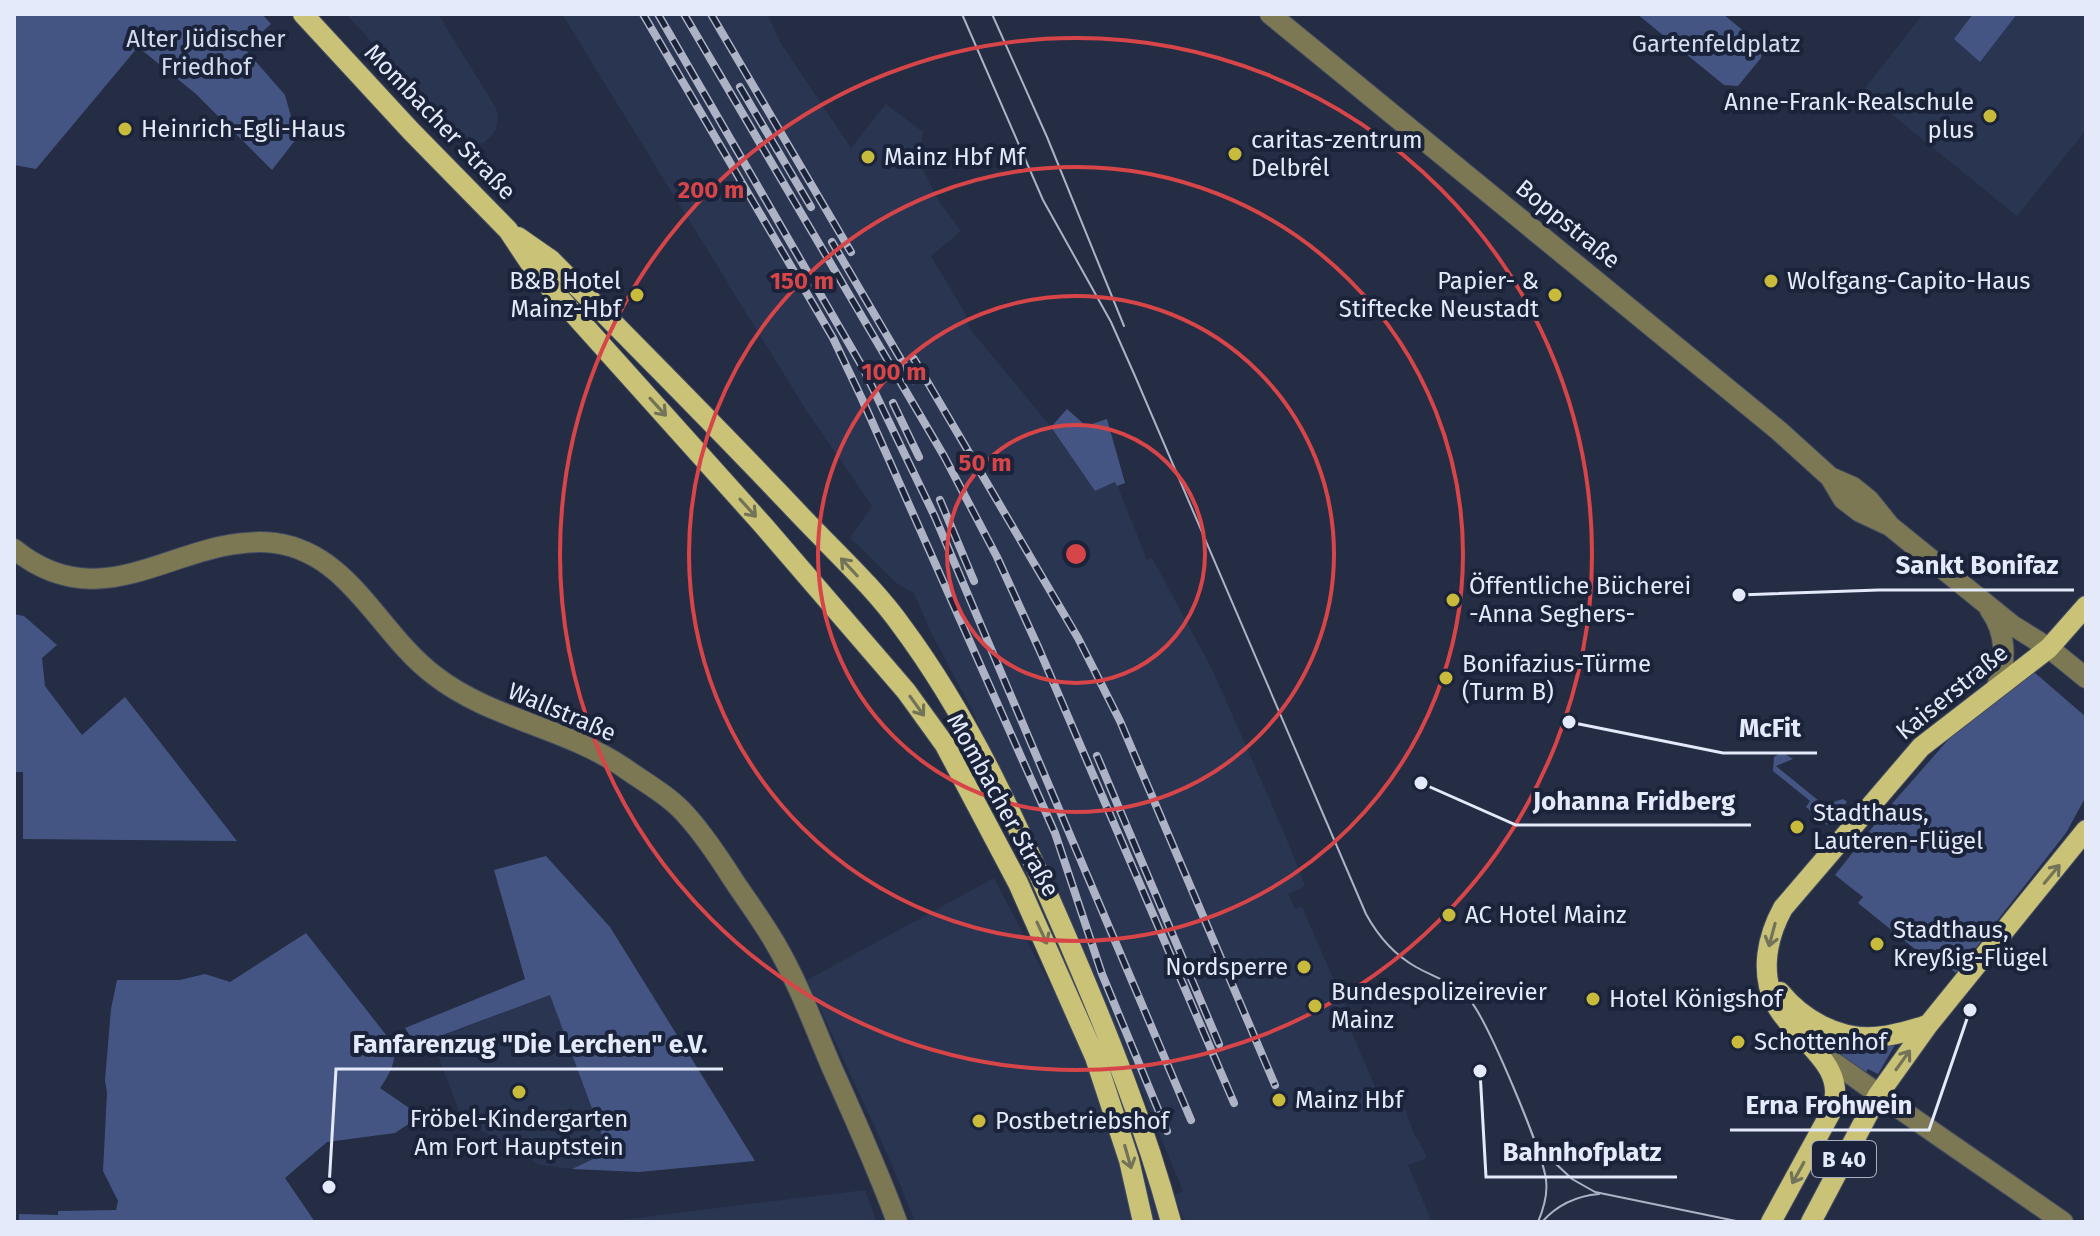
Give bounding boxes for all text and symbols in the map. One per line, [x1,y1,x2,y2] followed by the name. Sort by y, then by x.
[126,25,286,81] park label: Alter Jüdischer Friedhof
[1632,30,1800,58] park label: Gartenfeldplatz
[359,39,521,205] street label: Mombacher Straße
[1724,88,1974,144] place label: Anne-Frank-Realschule plus
[1981,107,1999,125] marker: Anne-Frank-Realschule plus
[141,115,345,143] place label: Heinrich-Egli-Haus
[116,120,134,138] marker: Heinrich-Egli-Haus
[1251,126,1422,182] place label: caritas-zentrum Delbrêl
[884,143,1027,171] place label: Mainz Hbf Mf
[1226,145,1244,163] marker: caritas-zentrum Delbrêl
[859,148,877,166] marker: Mainz Hbf Mf
[1510,174,1626,274] street label: Boppstraße
[678,176,744,204] text: 200 m
[509,267,623,323] place label: B&B Hotel Mainz-Hbf
[770,267,834,295] text: 150 m
[1339,267,1539,323] place label: Papier- & Stiftecke Neustadt
[1787,267,2031,295] place label: Wolfgang-Capito-Haus
[1762,272,1780,290] marker: Wolfgang-Capito-Haus
[628,286,646,304] marker: B&B Hotel Mainz-Hbf
[1546,286,1564,304] marker: Papier- & Stiftecke Neustadt
[861,358,927,386] text: 100 m
[648,396,666,416] one-way arrow
[959,449,1011,477] text: 50 m
[739,497,757,517] one-way arrow
[1062,540,1090,568] centre of rings
[1879,540,2074,590] callout: Sankt Bonifaz
[1895,550,2059,581] text: Sankt Bonifaz
[839,557,858,577] one-way arrow
[1469,572,1691,628] place label: Öffentliche Bücherei -Anna Seghers-
[1444,591,1462,609] marker: Öffentliche Bücherei -Anna Seghers-
[1890,638,2014,746] street label: Kaiserstraße
[1462,650,1651,706] place label: Bonifazius-Türme (Turm B)
[1437,669,1455,687] marker: Bonifazius-Türme (Turm B)
[504,677,620,747] street label: Wallstraße
[909,694,925,716] one-way arrow
[1723,703,1817,753] callout: McFit
[941,709,1065,901] street label: Mombacher Straße
[1739,713,1802,744] text: McFit
[1516,775,1751,825] callout: Johanna Fridberg
[1532,786,1736,817] text: Johanna Fridberg
[1813,799,1983,855] place label: Stadthaus, Lauteren-Flügel
[1788,818,1806,836] marker: Stadthaus, Lauteren-Flügel
[2043,865,2061,885] one-way arrow
[1465,901,1626,929] place label: AC Hotel Mainz
[1440,906,1458,924] marker: AC Hotel Mainz
[1893,916,2048,972] place label: Stadthaus, Kreyßig-Flügel
[1035,921,1050,945] one-way arrow
[1763,922,1778,948] one-way arrow
[1868,935,1886,953] marker: Stadthaus, Kreyßig-Flügel
[1165,953,1288,981] place label: Nordsperre
[1295,958,1313,976] marker: Nordsperre
[1331,978,1548,1034] place label: Bundespolizeirevier Mainz
[1609,985,1784,1013] place label: Hotel Königshof
[1584,990,1602,1008] marker: Hotel Königshof
[1306,997,1324,1015] marker: Bundespolizeirevier Mainz
[336,1019,723,1069] callout: Fanfarenzug "Die Lerchen" e.V.
[1754,1028,1889,1056] place label: Schottenhof
[352,1029,708,1060] text: Fanfarenzug "Die Lerchen" e.V.
[1729,1033,1747,1051] marker: Schottenhof
[1895,1050,1911,1072] one-way arrow
[1730,1080,1929,1130] callout: Erna Frohwein
[510,1083,528,1101] marker: Fröbel-Kindergarten Am Fort Hauptstein
[1295,1086,1405,1114] place label: Mainz Hbf
[1746,1090,1913,1121] text: Erna Frohwein
[1270,1091,1288,1109] marker: Mainz Hbf
[410,1105,628,1161] place label: Fröbel-Kindergarten Am Fort Hauptstein
[995,1107,1171,1135] place label: Postbetriebshof
[970,1112,988,1130] marker: Postbetriebshof
[1486,1127,1677,1177] callout: Bahnhofplatz
[1502,1137,1662,1168] text: Bahnhofplatz
[1812,1141,1876,1177] road number: B 40
[1121,1144,1136,1170] one-way arrow
[1789,1161,1805,1184] one-way arrow

